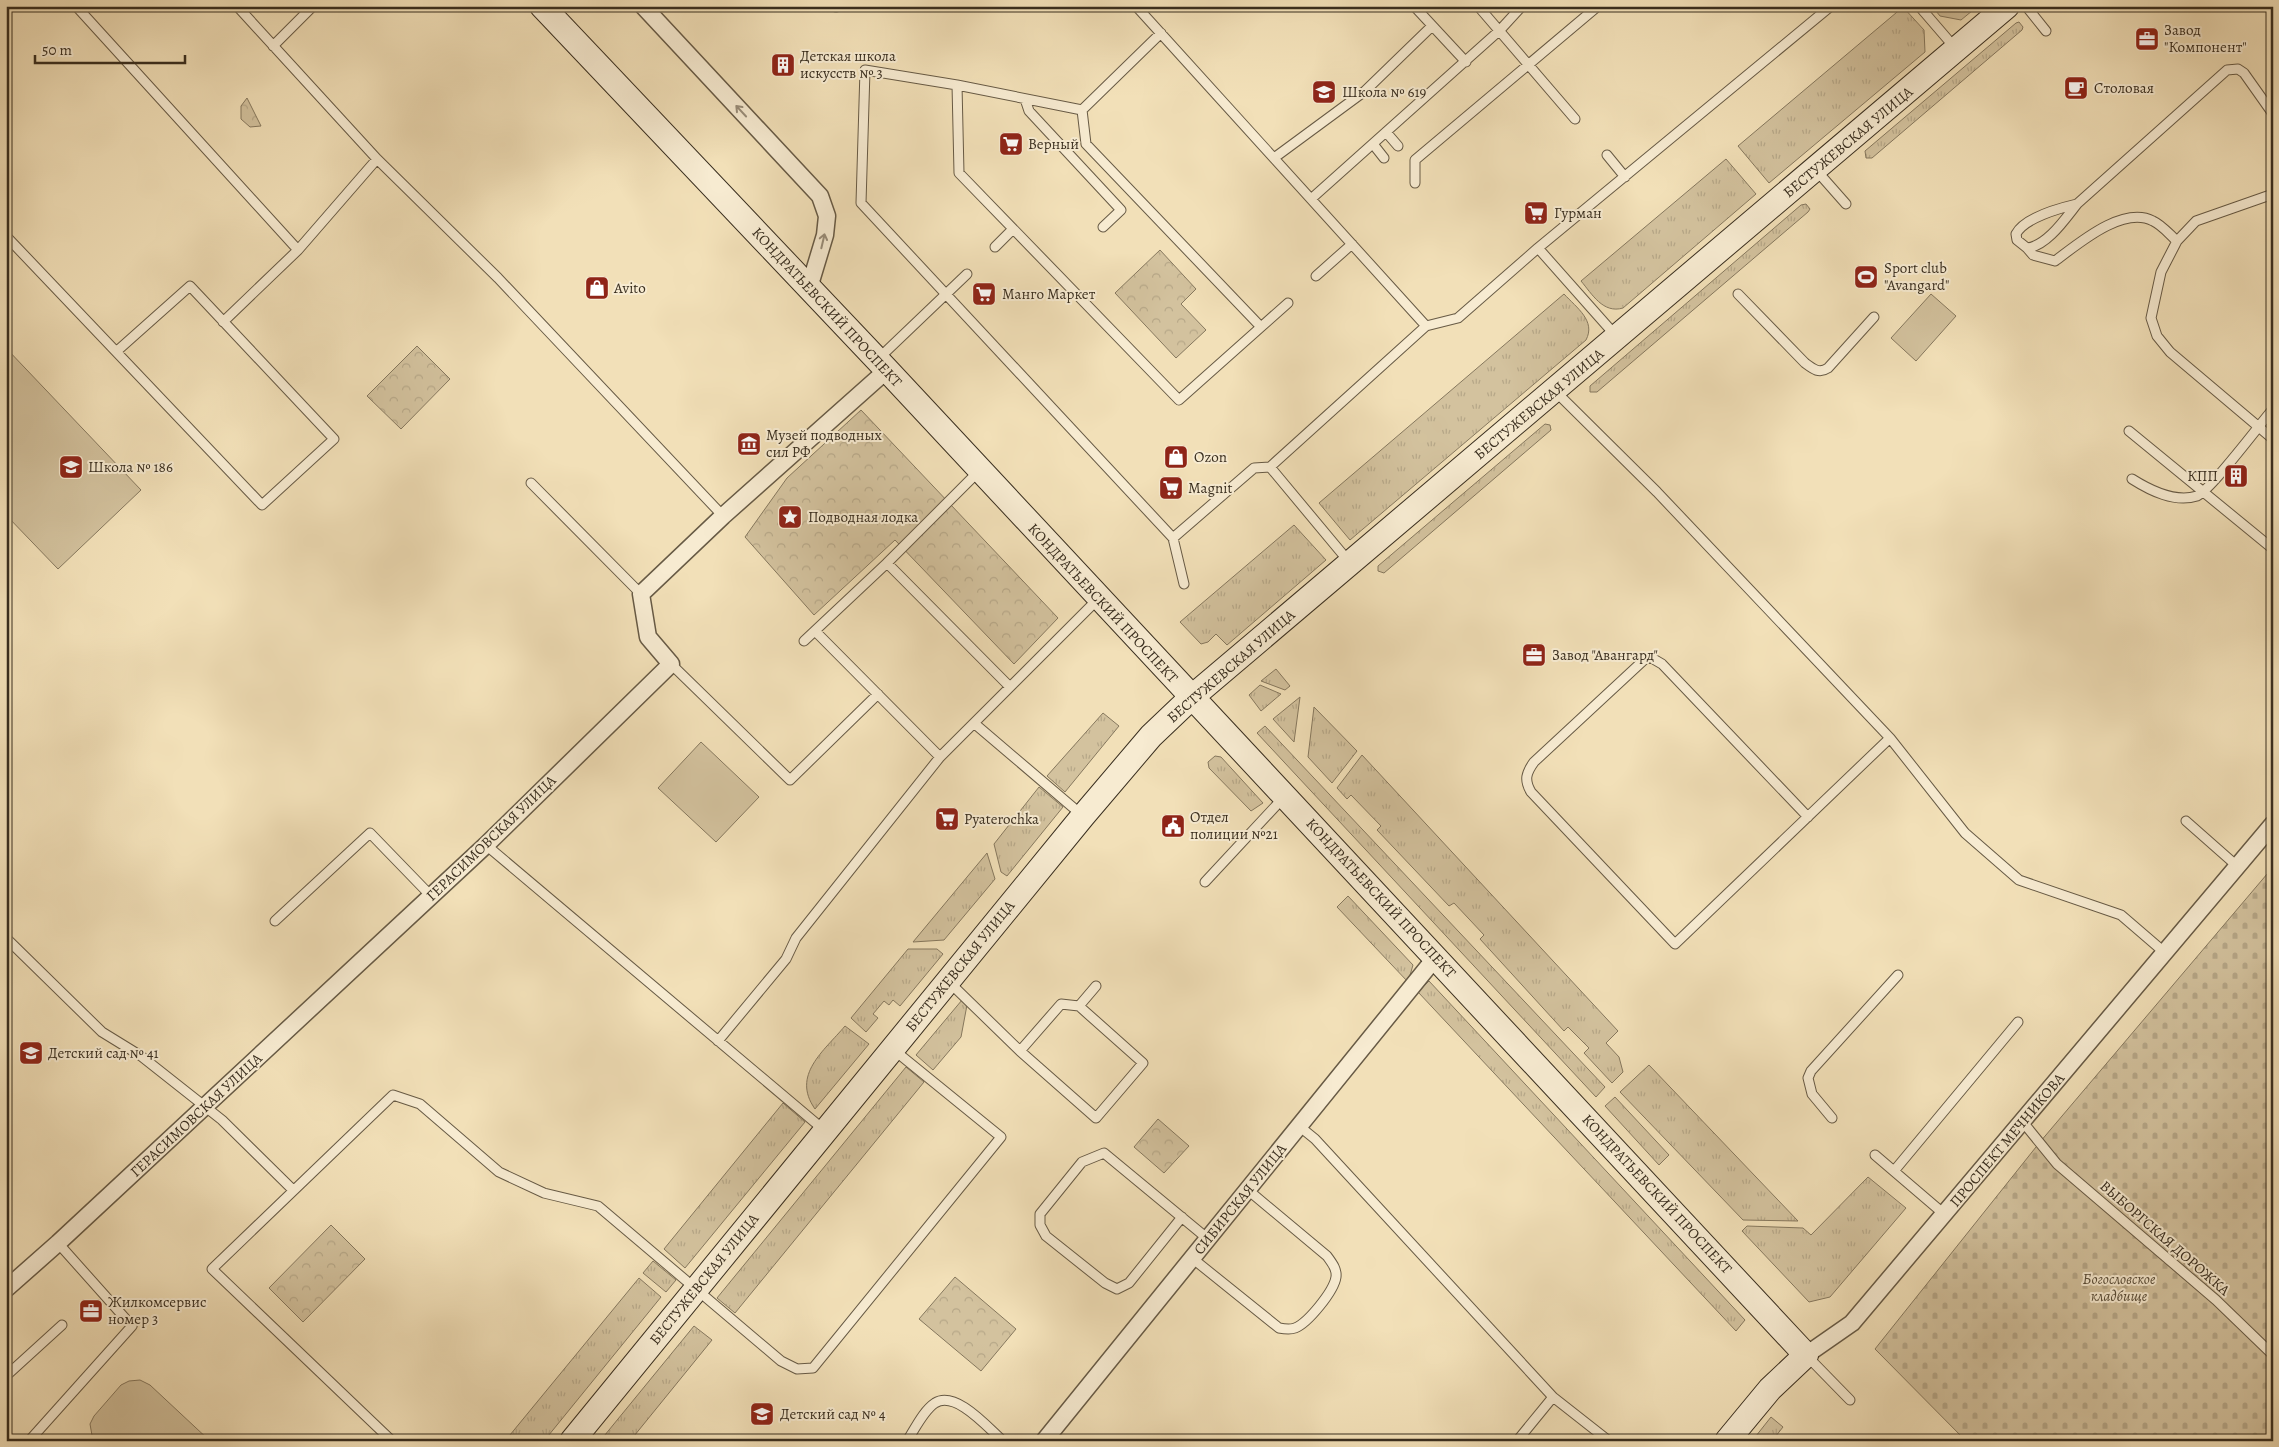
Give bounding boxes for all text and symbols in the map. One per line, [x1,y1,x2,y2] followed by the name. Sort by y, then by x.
[2164,20,2247,57] place label: Завод "Компонент"
[2134,26,2160,52] office icon: Завод "Компонент"
[35,32,185,64] scale bar
[42,40,72,60] text: 50 m
[800,46,896,83] place label: Детская школа искусств № 3
[770,52,796,78] building icon: Детская школа искусств № 3
[2063,75,2089,101] cafe icon: Столовая
[2094,78,2154,98] place label: Столовая
[1311,79,1337,105] school or university icon: Школа № 619
[1342,82,1427,102] place label: Школа № 619
[1779,82,1917,202] street label: БЕСТУЖЕВСКАЯ УЛИЦА
[735,105,747,118] one-way arrow
[998,131,1024,157] supermarket icon: Верный
[1028,134,1079,154] place label: Верный
[1523,200,1549,226] supermarket icon: Гурман
[1554,203,1602,223] place label: Гурман
[748,223,907,392] street label: КОНДРАТЬЕВСКИЙ ПРОСПЕКТ
[819,233,828,249] one-way arrow
[1884,258,1950,295] place label: Sport club "Avangard"
[1853,264,1879,290] sports icon: Sport club "Avangard"
[584,275,610,301] shop icon: Avito
[613,278,646,298] place label: Avito
[971,281,997,307] supermarket icon: Манго Маркет
[1002,284,1096,304] place label: Манго Маркет
[1470,344,1608,464] street label: БЕСТУЖЕВСКАЯ УЛИЦА
[766,425,883,462] place label: Музей подводных сил РФ
[736,431,762,457] museum icon: Музей подводных сил РФ
[1163,444,1189,470] shop icon: Ozon
[1194,447,1227,467] place label: Ozon
[58,454,84,480] school or university icon: Школа № 186
[88,457,173,477] place label: Школа № 186
[2223,463,2249,489] building icon: КПП
[2187,466,2218,486] place label: КПП
[1158,475,1184,501] supermarket icon: Magnit
[1188,478,1233,498] place label: Magnit
[777,504,803,530] place icon: Подводная лодка
[808,507,918,527] place label: Подводная лодка
[1024,519,1183,688] street label: КОНДРАТЬЕВСКИЙ ПРОСПЕКТ
[1163,605,1299,727] street label: БЕСТУЖЕВСКАЯ УЛИЦА
[1521,642,1547,668] office icon: Завод "Авангард"
[1552,645,1658,665] place label: Завод "Авангард"
[422,770,561,905] street label: ГЕРАСИМОВСКАЯ УЛИЦА
[934,806,960,832] supermarket icon: Pyaterochka
[1190,807,1278,844] place label: Отдел полиции №21
[964,809,1039,829] place label: Pyaterochka
[1160,813,1186,839] public building icon: Отдел полиции №21
[1302,814,1461,983] street label: КОНДРАТЬЕВСКИЙ ПРОСПЕКТ
[901,896,1019,1036] street label: БЕСТУЖЕВСКАЯ УЛИЦА
[18,1040,44,1066] school or university icon: Детский сад № 41
[48,1043,159,1063] place label: Детский сад № 41
[126,1048,266,1181] street label: ГЕРАСИМОВСКАЯ УЛИЦА
[1945,1069,2069,1211] street label: ПРОСПЕКТ МЕЧНИКОВА
[1578,1110,1737,1279] street label: КОНДРАТЬЕВСКИЙ ПРОСПЕКТ
[1189,1139,1291,1259] street label: СИБИРСКАЯ УЛИЦА
[2096,1176,2234,1300] street label: ВЫБОРГСКАЯ ДОРОЖКА
[645,1209,763,1349] street label: БЕСТУЖЕВСКАЯ УЛИЦА
[2083,1269,2156,1306] park label: Богословское кладбище
[108,1292,206,1329] place label: Жилкомсервис номер 3
[78,1298,104,1324] office icon: Жилкомсервис номер 3
[749,1401,775,1427] school or university icon: Детский сад № 4
[780,1404,886,1424] place label: Детский сад № 4

